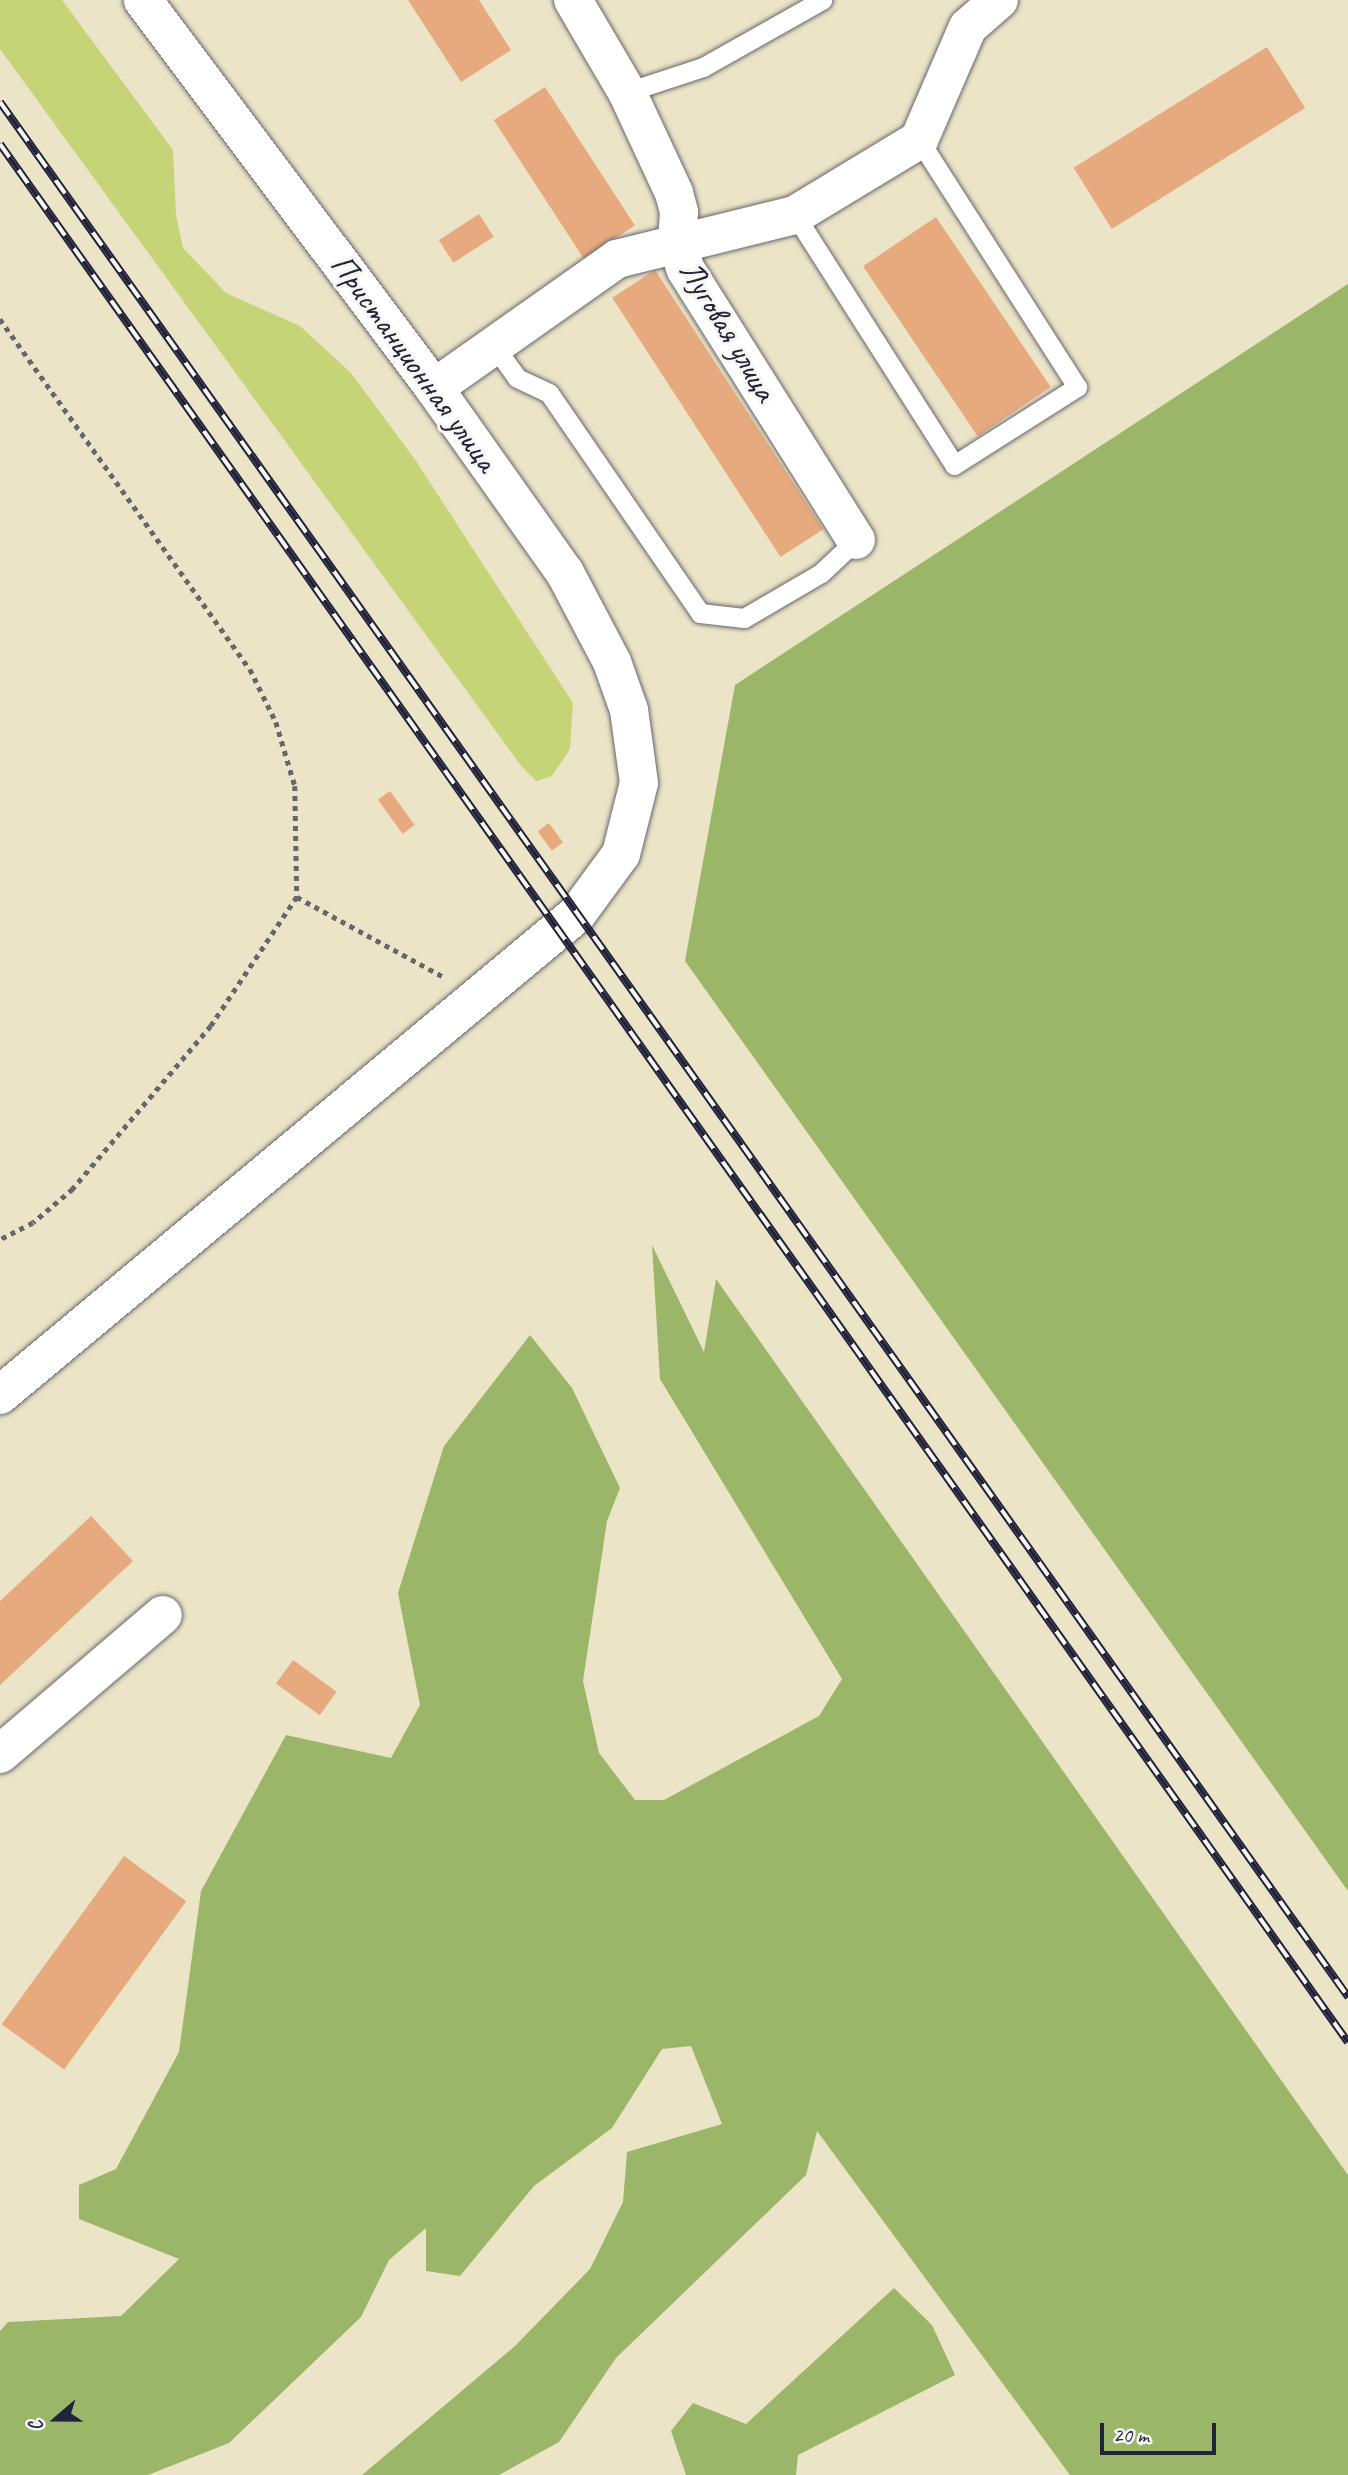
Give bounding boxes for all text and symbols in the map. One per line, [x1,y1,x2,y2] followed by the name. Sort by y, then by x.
[321,246,507,480] street label: Пристанционная улица
[670,253,786,409] street label: Луговая улица
[21,2384,91,2454] north arrow
[1103,2408,1218,2452] scale bar
[23,2418,49,2435] text: С
[1113,2422,1149,2448] text: 20 m

